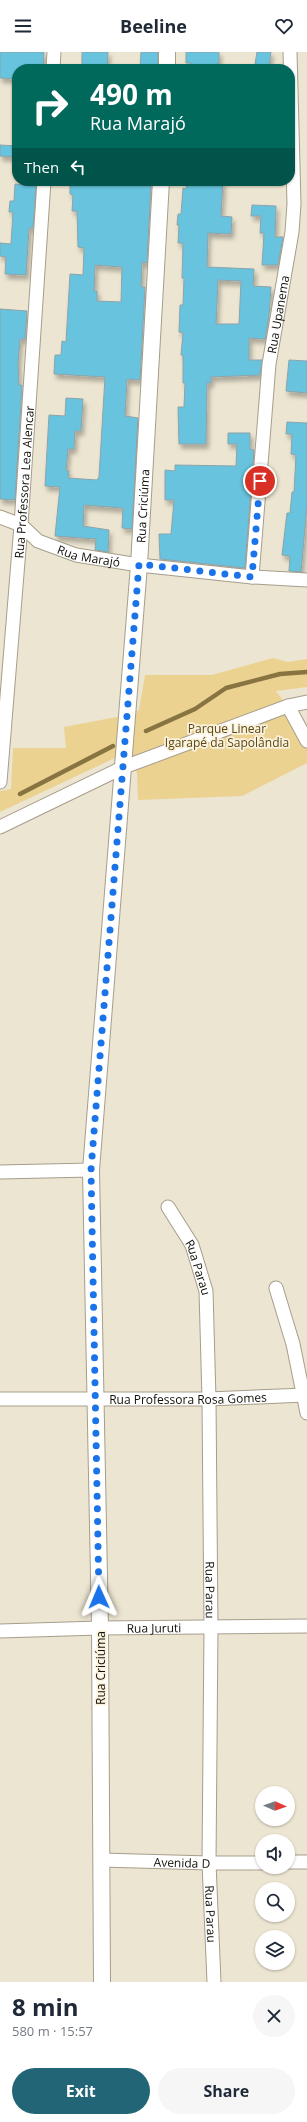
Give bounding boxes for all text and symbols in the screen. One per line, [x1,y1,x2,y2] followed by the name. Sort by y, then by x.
[120,14,187,38] text: Beeline
[12,15,34,37] icon: menu
[273,15,295,37] icon: heart
[90,75,173,113] text: 490 m
[24,80,76,132] icon: right
[90,111,186,135] text: Rua Marajó
[67,156,89,178] icon: left
[24,157,59,177] text: Then
[262,274,293,355] street label: Rua Upanema
[10,405,37,559] street label: Rua Professora Lea Alencar
[243,464,277,498] pin
[132,469,153,544] street label: Rua Criciúma
[249,470,271,492] icon: arrive
[55,540,121,570] street label: Rua Marajó
[165,720,289,751] park label: Parque Linear Igarapé da Sapolândia
[182,1236,215,1297] street label: Rua Parau
[109,1388,267,1408] street label: Rua Professora Rosa Gomes
[202,1561,219,1619] street label: Rua Parau
[78,1576,120,1618] position arrow
[127,1619,181,1636] street label: Rua Juruti
[92,1631,109,1705] street label: Rua Criciúma
[255,1786,295,1826] north arrow
[255,1786,295,1970] map controls
[255,1834,295,1874] button: sound
[153,1853,210,1872] street label: Avenida D
[255,1882,295,1922] button: search
[201,1885,221,1943] street label: Rua Parau
[255,1930,295,1970] button: layers
[12,1990,79,2023] text: 8 min
[253,1995,295,2037] button: close
[12,2022,93,2040] text: 580 m · 15:57
[12,2068,150,2114] button: Exit
[158,2068,295,2114] button: Share

